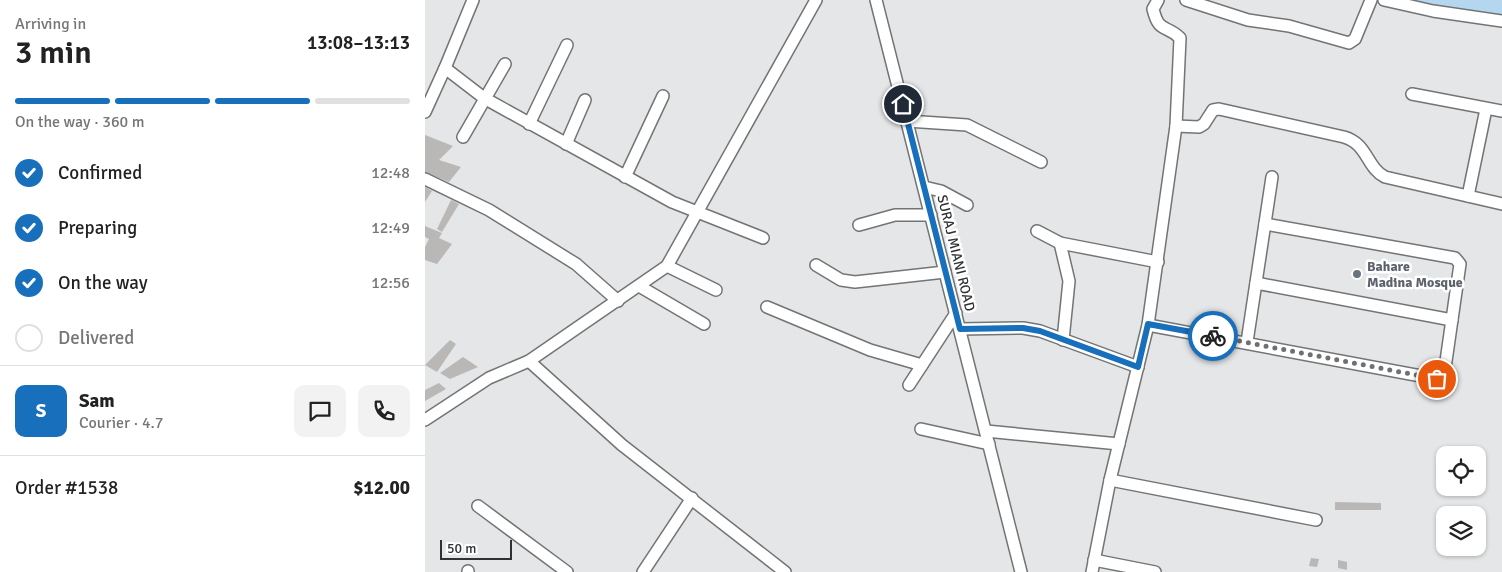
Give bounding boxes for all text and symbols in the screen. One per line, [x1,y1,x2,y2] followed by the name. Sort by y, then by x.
[15,14,86,34] text: Arriving in
[307,31,410,55] text: 13:08–13:13
[15,33,92,72] text: 3 min
[882,83,924,125] pin
[889,90,917,118] icon: home
[15,112,145,132] text: On the way · 360 m
[15,159,43,187] icon: check
[58,161,142,185] text: Confirmed
[371,163,410,183] text: 12:48
[933,193,979,313] street label: SURAJ MIANI ROAD
[15,214,43,242] icon: check
[58,216,137,240] text: Preparing
[371,218,410,238] text: 12:49
[1367,258,1463,291] place label: Bahare Madina Mosque
[1351,268,1363,280] marker: Bahare Madina Mosque
[15,269,43,297] icon: check
[58,271,148,295] text: On the way
[371,273,410,293] text: 12:56
[1188,311,1238,361] courier
[1199,322,1227,350] icon: bike
[58,326,134,350] text: Delivered
[1416,358,1458,400] pin
[1423,365,1451,393] icon: bag
[294,385,346,437] button: chat
[358,385,410,437] button: phone
[79,389,115,413] text: Sam
[36,399,46,423] text: S
[79,413,163,433] text: Courier · 4.7
[1436,446,1486,556] map controls
[1436,446,1486,496] button: locate
[15,476,118,500] text: Order #1538
[353,476,410,500] text: $12.00
[1436,506,1486,556] button: layers
[440,537,513,560] scale bar
[447,540,476,557] text: 50 m

